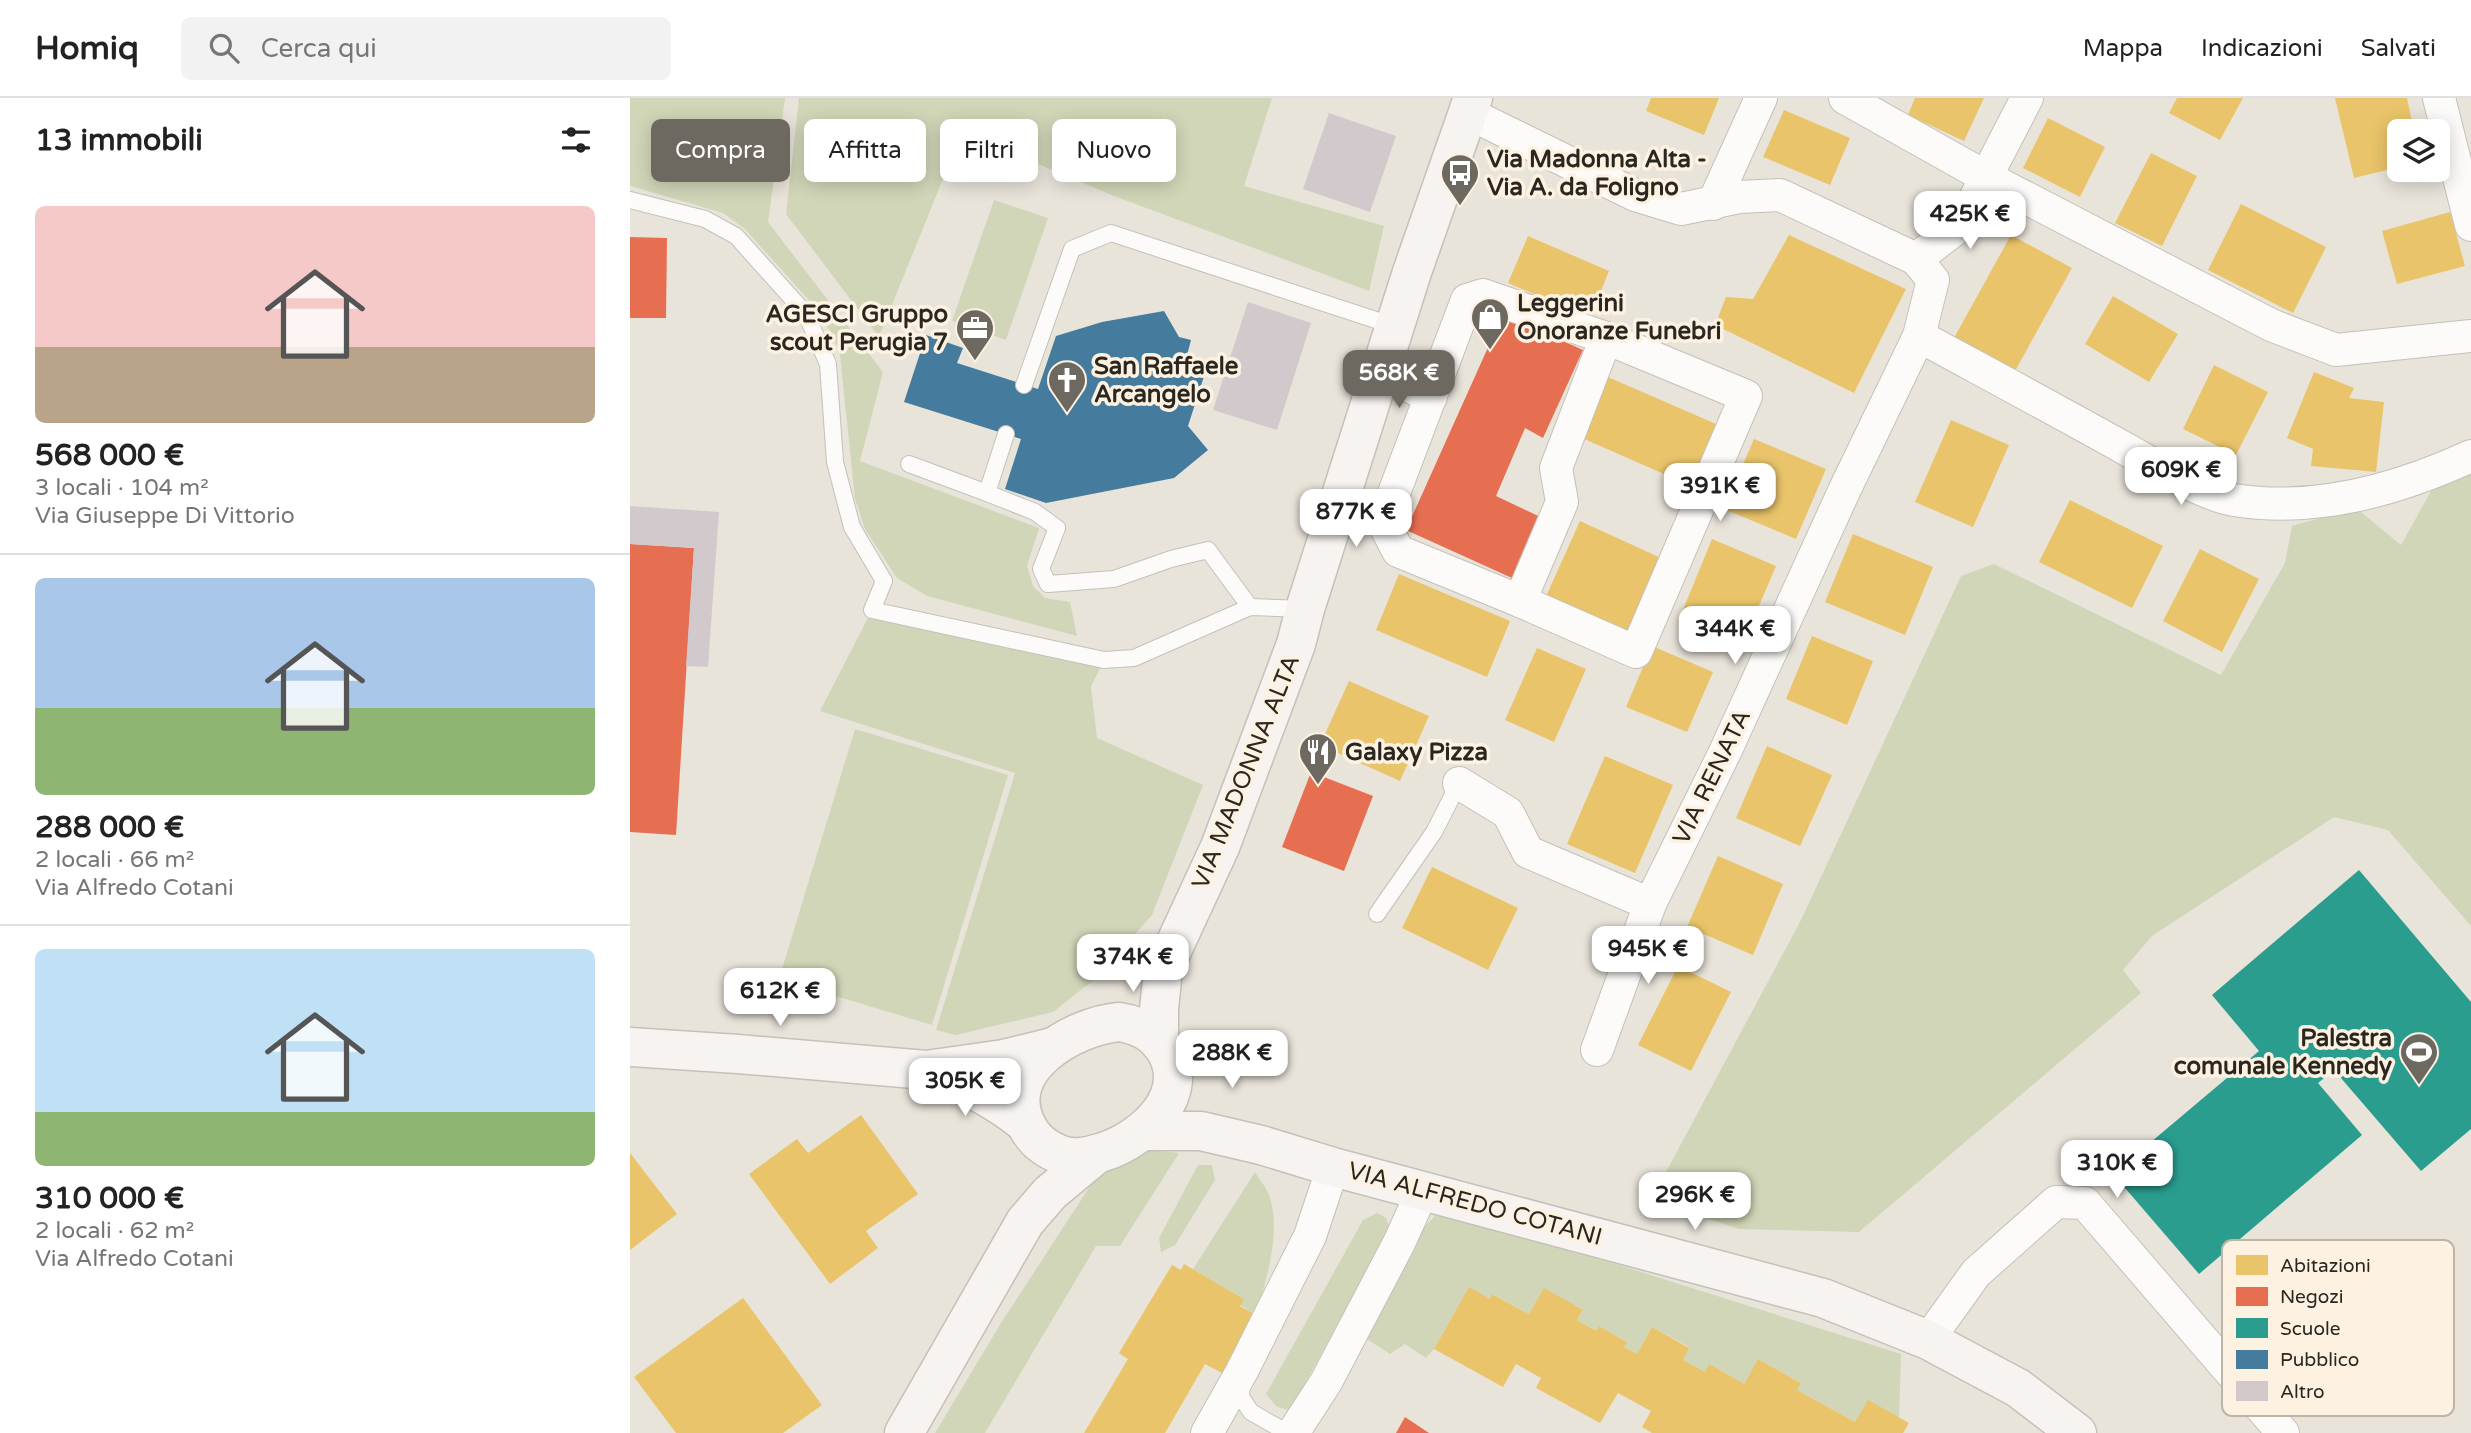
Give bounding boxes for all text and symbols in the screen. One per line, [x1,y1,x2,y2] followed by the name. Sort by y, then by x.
[181,17,671,80] search box
[35,29,139,68] text: Homiq
[205,29,243,67] icon: search
[261,33,377,64] text: Cerca qui
[2083,34,2163,63] text: Mappa
[2201,34,2323,63] text: Indicazioni
[2361,34,2436,63] text: Salvati
[651,119,790,182] chip: Compra
[804,119,926,182] chip: Affitta
[940,119,1038,182] chip: Filtri
[1052,119,1176,182] chip: Nuovo
[2387,119,2450,182] map controls
[2387,119,2450,182] button: layers
[557,121,595,159] icon: filters
[35,122,203,159] text: 13 immobili
[1487,145,1707,202] place label: Via Madonna Alta - Via A. da Foligno
[1439,152,1481,207] bus stop icon: Via Madonna Alta - Via A. da Foligno
[1913,192,2027,251] pin: 425K €
[1930,200,2010,228] text: 425K €
[252,251,378,377] icon: home
[1517,289,1721,346] place label: Leggerini Onoranze Funebri
[1469,296,1511,351] shop icon: Leggerini Onoranze Funebri
[766,300,948,357] place label: AGESCI Gruppo scout Perugia 7
[954,307,996,362] office icon: AGESCI Gruppo scout Perugia 7
[1342,350,1456,410] pin: 568K €
[1094,352,1239,409] place label: San Raffaele Arcangelo
[1046,359,1088,414] church icon: San Raffaele Arcangelo
[1359,359,1439,387] text: 568K €
[35,437,184,474] text: 568 000 €
[2124,448,2238,507] pin: 609K €
[2141,456,2221,484] text: 609K €
[1663,464,1777,523] pin: 391K €
[1680,472,1760,500] text: 391K €
[35,474,209,502] text: 3 locali · 104 m²
[1299,490,1413,549] pin: 877K €
[1316,498,1396,526] text: 877K €
[35,502,295,530] text: Via Giuseppe Di Vittorio
[1678,606,1792,666] pin: 344K €
[1695,615,1775,643] text: 344K €
[252,623,378,749] icon: home
[1186,651,1306,893] street label: VIA MADONNA ALTA
[1667,705,1757,849] street label: VIA RENATA
[1297,731,1339,786] restaurant icon: Galaxy Pizza
[1345,738,1488,767] place label: Galaxy Pizza
[35,809,184,846] text: 288 000 €
[35,846,194,874] text: 2 locali · 66 m²
[35,874,234,902] text: Via Alfredo Cotani
[1591,926,1705,986] pin: 945K €
[1076,934,1190,994] pin: 374K €
[1608,935,1688,963] text: 945K €
[1093,943,1173,971] text: 374K €
[723,968,837,1028] pin: 612K €
[740,977,820,1005] text: 612K €
[252,994,378,1120] icon: home
[2174,1024,2392,1081] place label: Palestra comunale Kennedy
[1175,1030,1289,1090] pin: 288K €
[2398,1031,2440,1086] sports icon: Palestra comunale Kennedy
[1192,1039,1272,1067] text: 288K €
[908,1058,1022,1118] pin: 305K €
[925,1067,1005,1095] text: 305K €
[2060,1140,2174,1200] pin: 310K €
[2077,1149,2157,1177] text: 310K €
[1345,1156,1605,1252] street label: VIA ALFREDO COTANI
[1638,1172,1752,1232] pin: 296K €
[35,1180,184,1217] text: 310 000 €
[1655,1181,1735,1209] text: 296K €
[35,1217,194,1245] text: 2 locali · 62 m²
[2222,1240,2454,1416] legend
[35,1245,234,1273] text: Via Alfredo Cotani
[2280,1255,2371,1277] text: Abitazioni
[2280,1286,2343,1308] text: Negozi
[2280,1318,2340,1340] text: Scuole
[2280,1349,2359,1371] text: Pubblico
[2280,1381,2325,1403] text: Altro

